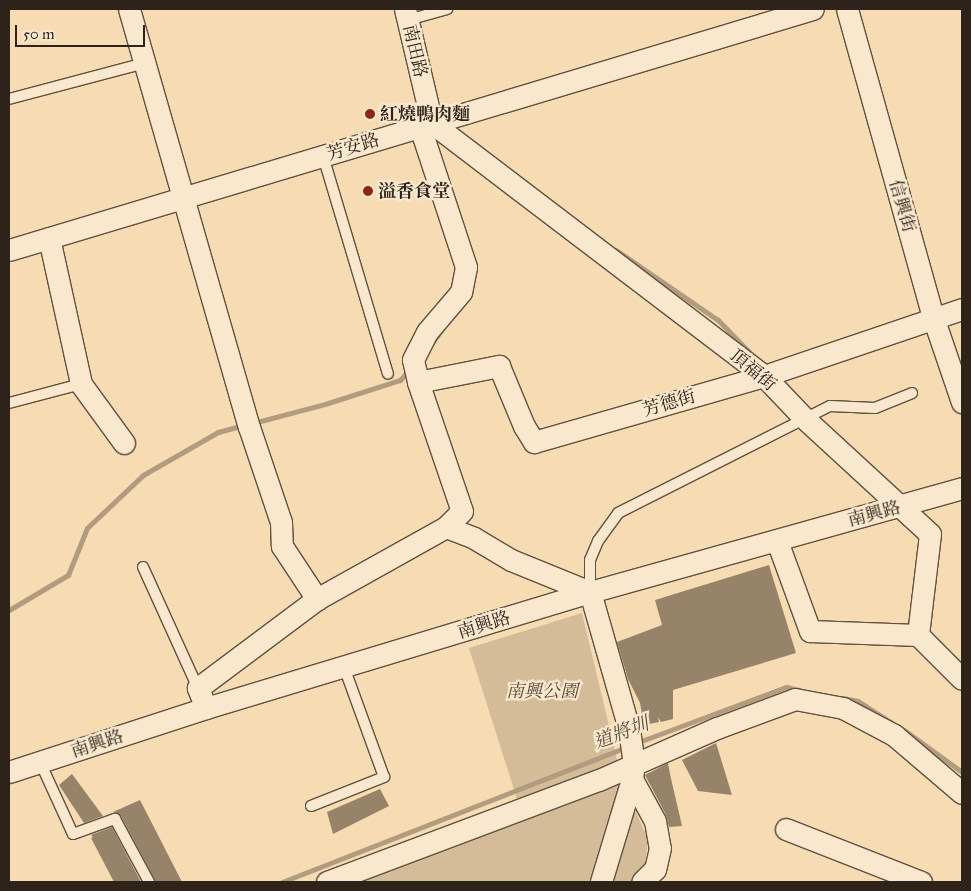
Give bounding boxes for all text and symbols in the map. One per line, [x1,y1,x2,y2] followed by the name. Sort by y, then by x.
[18,15,148,47] scale bar
[398,22,432,80] street label: 南田路
[23,25,55,43] text: 50 m
[380,103,470,125] place label: 紅燒鴨肉麵
[364,108,376,120] marker: 紅燒鴨肉麵
[324,129,382,165] street label: 芳安路
[884,177,920,235] street label: 信興街
[378,180,450,202] place label: 溢香食堂
[362,185,374,197] marker: 溢香食堂
[725,344,781,396] street label: 頂福街
[640,385,698,421] street label: 芳德街
[845,497,903,531] street label: 南興路
[455,607,513,643] street label: 南興路
[506,680,578,702] park label: 南興公園
[590,712,652,754] water label: 道將圳
[68,725,126,763] street label: 南興路

